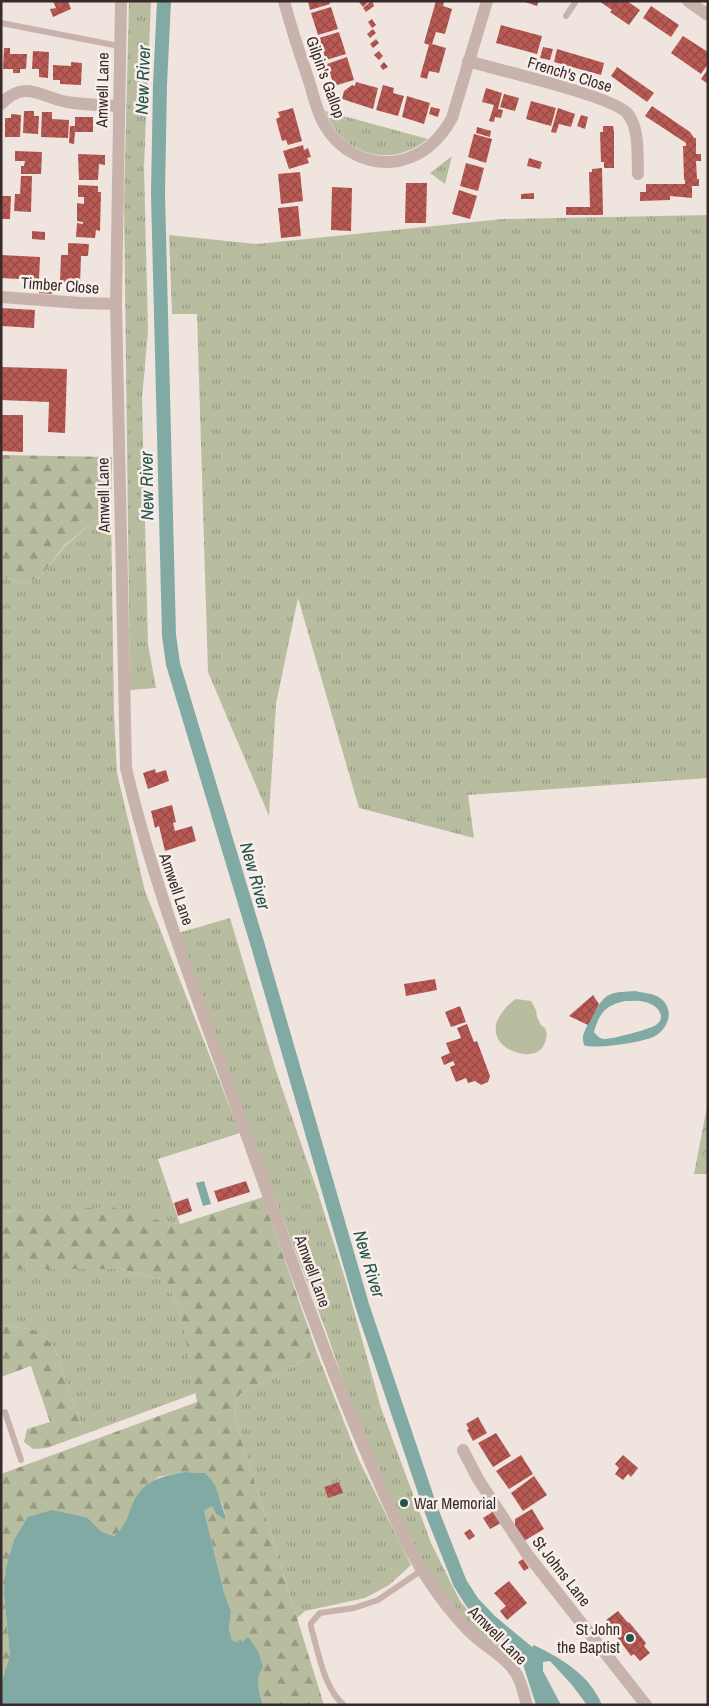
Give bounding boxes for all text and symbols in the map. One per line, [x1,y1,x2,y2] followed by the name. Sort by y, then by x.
[301,33,351,121] street label: Gilpin's Gallop
[129,44,156,115] water label: New River
[525,51,615,97] street label: French's Close
[90,52,114,129] street label: Amwell Lane
[20,271,100,299] street label: Timber Close
[133,450,160,521] water label: New River
[91,457,115,534] street label: Amwell Lane
[234,839,277,913] water label: New River
[154,849,200,928] street label: Amwell Lane
[347,1227,392,1301] water label: New River
[289,1231,336,1310] street label: Amwell Lane
[414,1492,496,1514] place label: War Memorial
[398,1497,410,1509] marker: War Memorial
[528,1531,596,1611] street label: St Johns Lane
[463,1600,532,1669] street label: Amwell Lane
[557,1618,620,1658] place label: St John the Baptist
[624,1632,636,1644] marker: St John the Baptist

